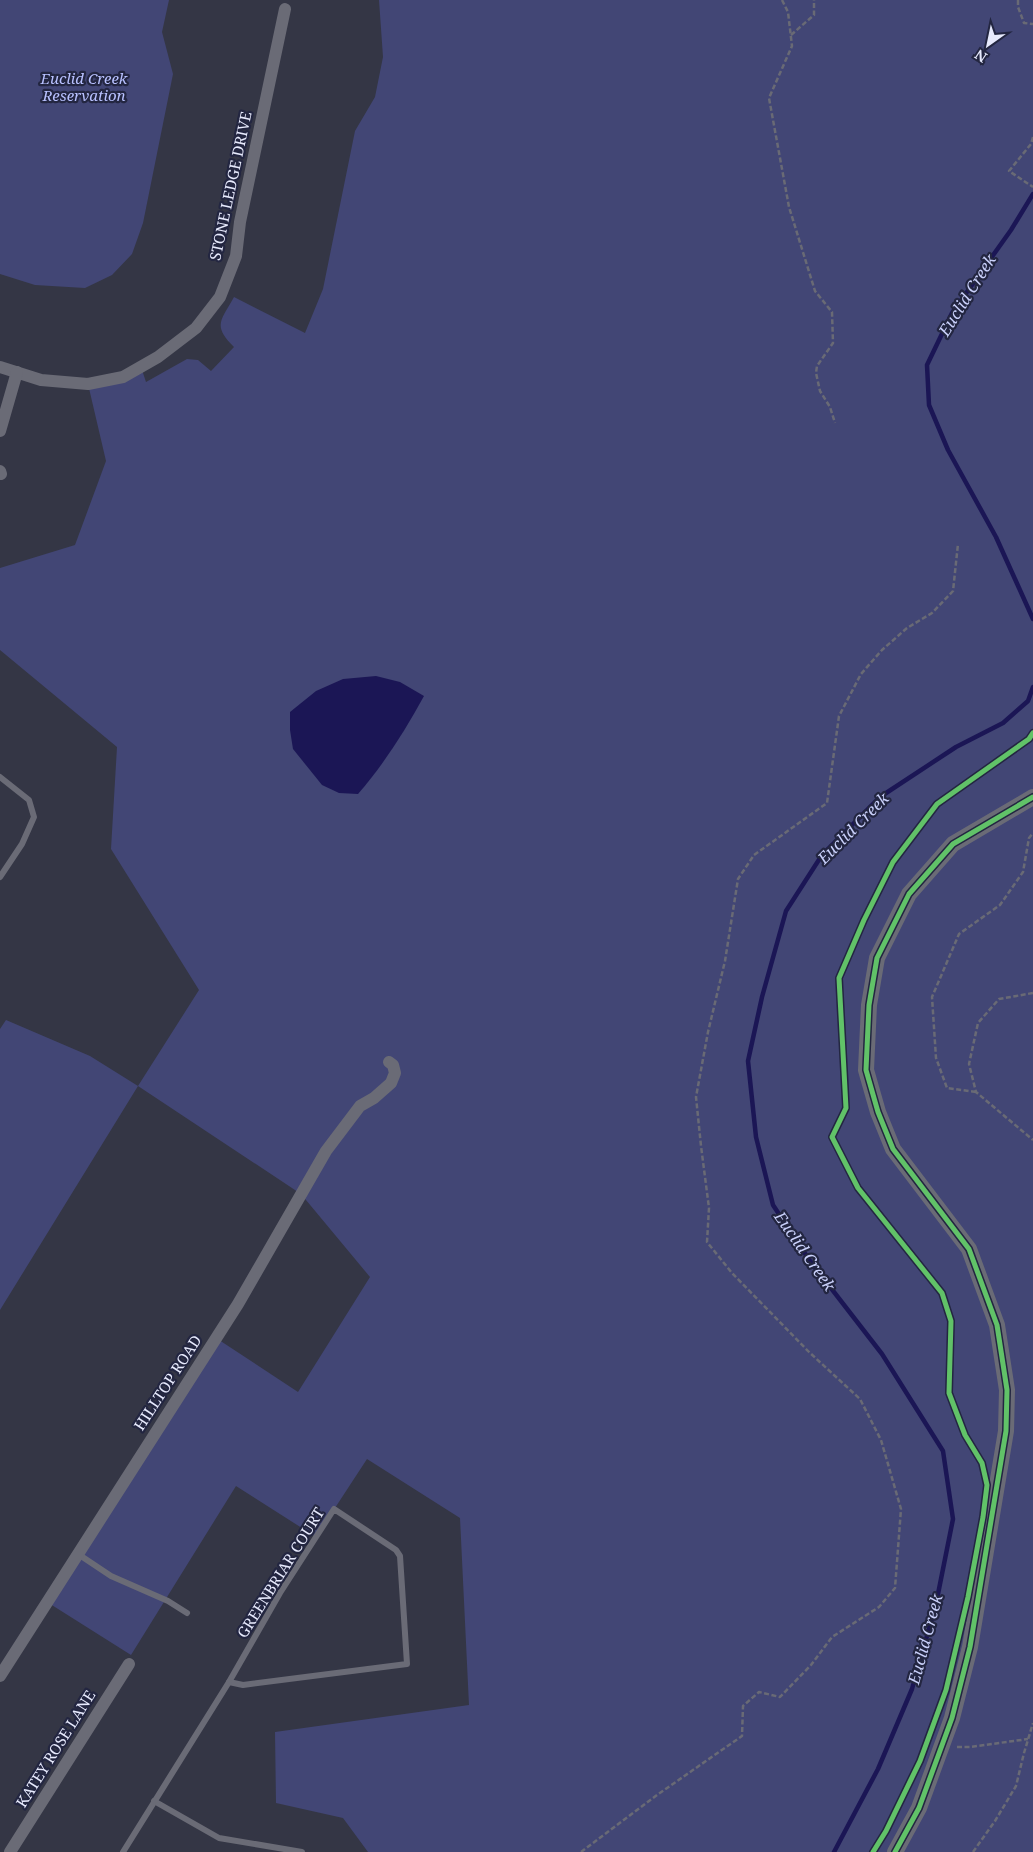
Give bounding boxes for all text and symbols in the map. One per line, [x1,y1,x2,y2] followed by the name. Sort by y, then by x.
[963,20,1013,70] north arrow
[971,45,990,67] text: N
[40,68,128,105] park label: Euclid Creek Reservation
[204,109,256,262] street label: STONE LEDGE DRIVE
[933,249,1001,341] water label: Euclid Creek
[812,787,894,869] water label: Euclid Creek
[769,1206,841,1296] water label: Euclid Creek
[129,1331,206,1434] street label: HILLTOP ROAD
[232,1504,328,1641] street label: GREENBRIAR COURT
[902,1591,948,1688] water label: Euclid Creek
[11,1686,99,1811] street label: KATEY ROSE LANE

